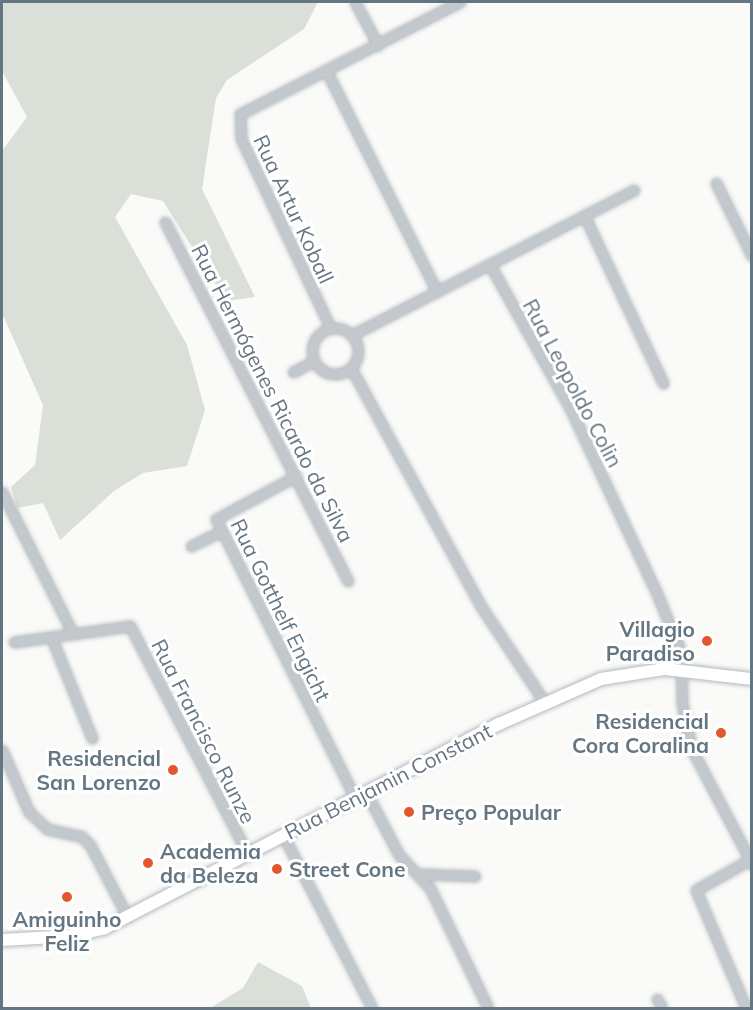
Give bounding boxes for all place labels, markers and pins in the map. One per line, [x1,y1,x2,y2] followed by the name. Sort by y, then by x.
[606,616,695,666] place label: Villagio Paradiso
[700,634,714,648] marker: Villagio Paradiso
[572,708,709,758] place label: Residencial Cora Coralina
[714,726,728,740] marker: Residencial Cora Coralina
[36,745,161,795] place label: Residencial San Lorenzo
[166,763,180,777] marker: Residencial San Lorenzo
[421,799,561,825] place label: Preço Popular
[402,805,416,819] marker: Preço Popular
[160,838,261,888] place label: Academia da Beleza
[141,856,155,870] marker: Academia da Beleza
[289,856,405,882] place label: Street Cone
[270,862,284,876] marker: Street Cone
[60,890,74,904] marker: Amiguinho Feliz
[13,906,121,956] place label: Amiguinho Feliz

